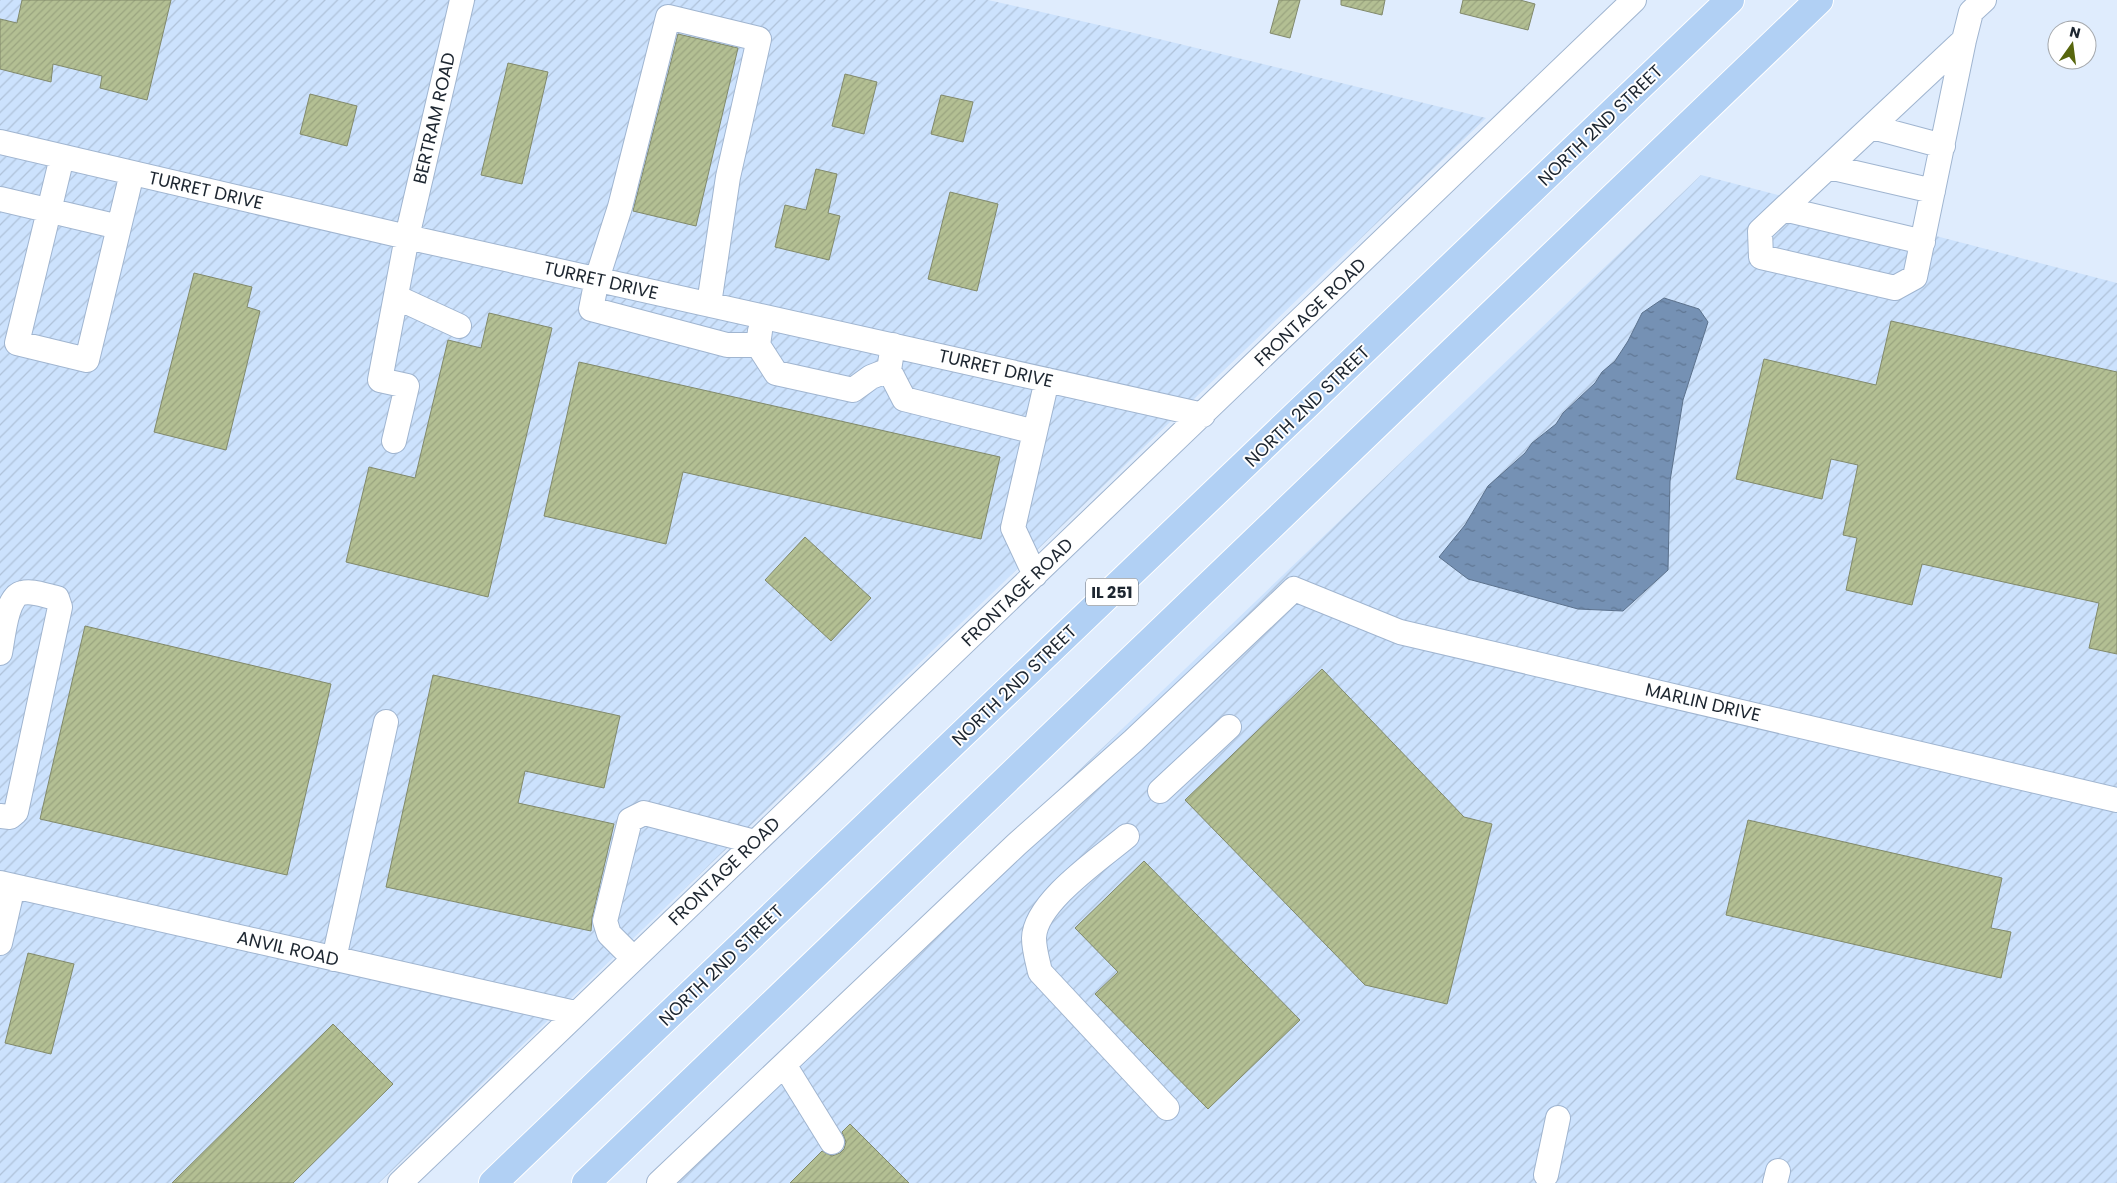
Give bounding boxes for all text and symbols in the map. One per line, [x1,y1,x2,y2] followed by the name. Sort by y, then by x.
[2047,20,2097,70] north arrow
[2068,21,2083,43] text: N
[407,50,461,186] street label: BERTRAM ROAD
[1532,59,1668,191] street label: NORTH 2ND STREET
[146,165,266,215] street label: TURRET DRIVE
[1249,252,1371,372] street label: FRONTAGE ROAD
[541,255,661,305] street label: TURRET DRIVE
[1239,340,1375,472] street label: NORTH 2ND STREET
[936,343,1056,393] street label: TURRET DRIVE
[956,532,1078,652] street label: FRONTAGE ROAD
[1086,578,1138,606] road number: IL 251
[946,619,1082,751] street label: NORTH 2ND STREET
[1643,677,1763,727] street label: MARLIN DRIVE
[663,811,785,931] street label: FRONTAGE ROAD
[653,899,789,1031] street label: NORTH 2ND STREET
[235,924,341,972] street label: ANVIL ROAD

